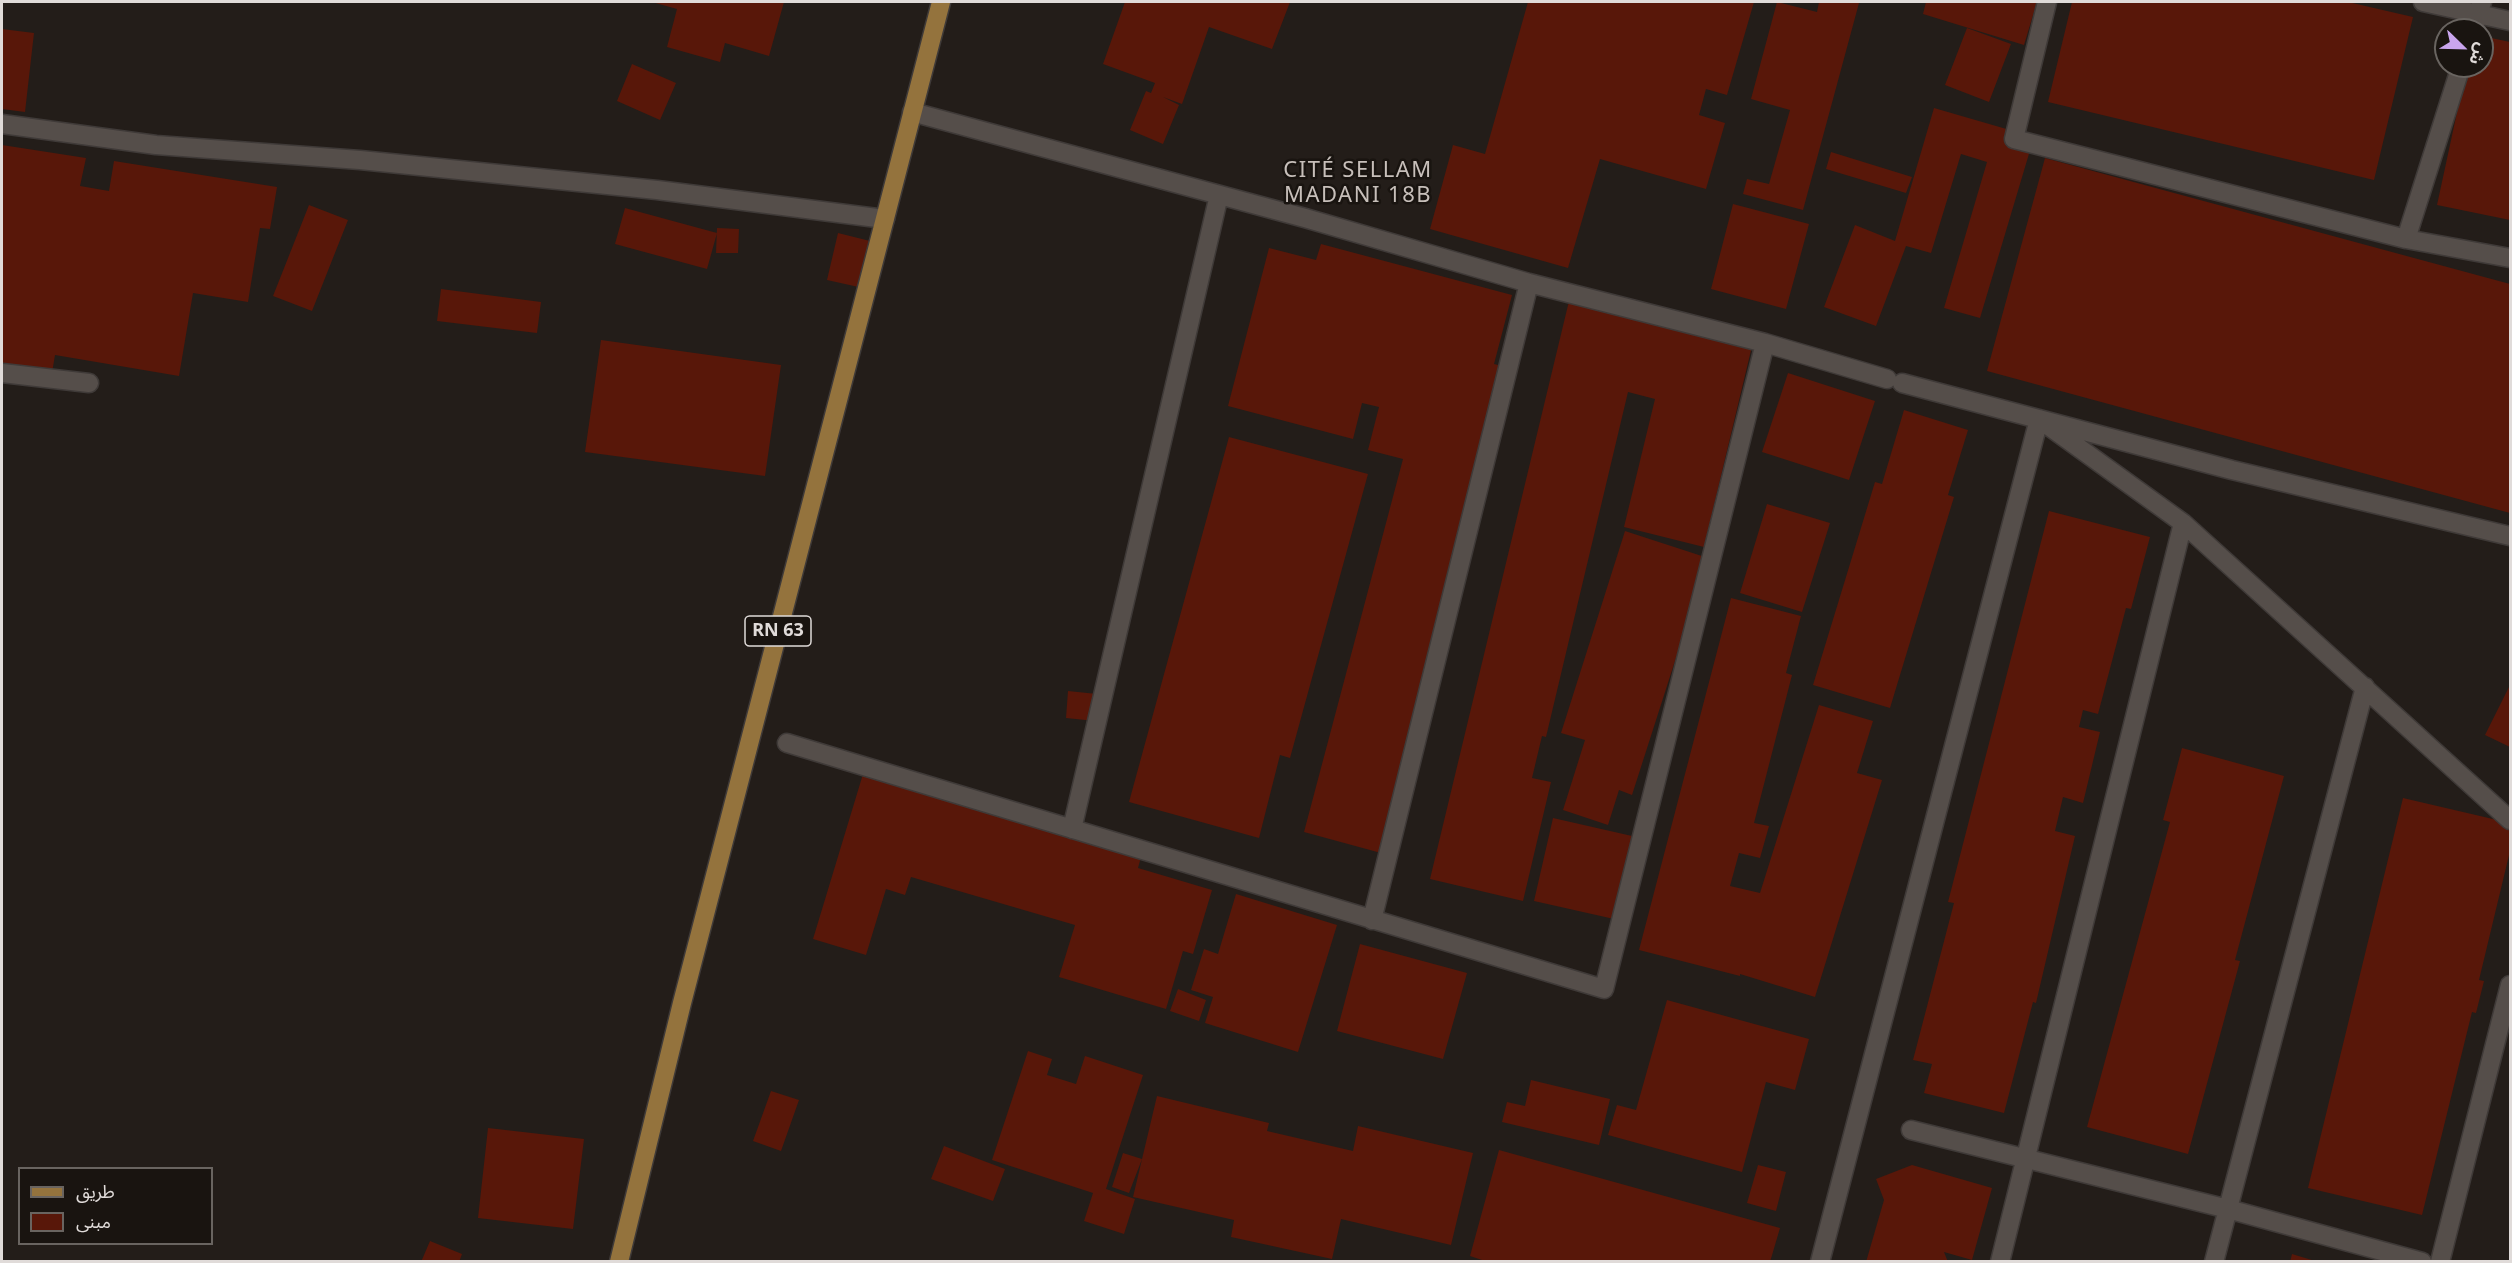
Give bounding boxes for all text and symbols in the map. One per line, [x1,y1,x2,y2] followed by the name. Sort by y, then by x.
[2434,18,2494,78] north arrow
[2464,40,2493,69] text: ش
[1283,158,1433,210] district label: CITÉ SELLAM MADANI 18B
[745,616,811,646] road number: RN 63
[18,1167,213,1245] legend
[76,1179,115,1203] text: طريق
[76,1209,111,1233] text: مبنى

